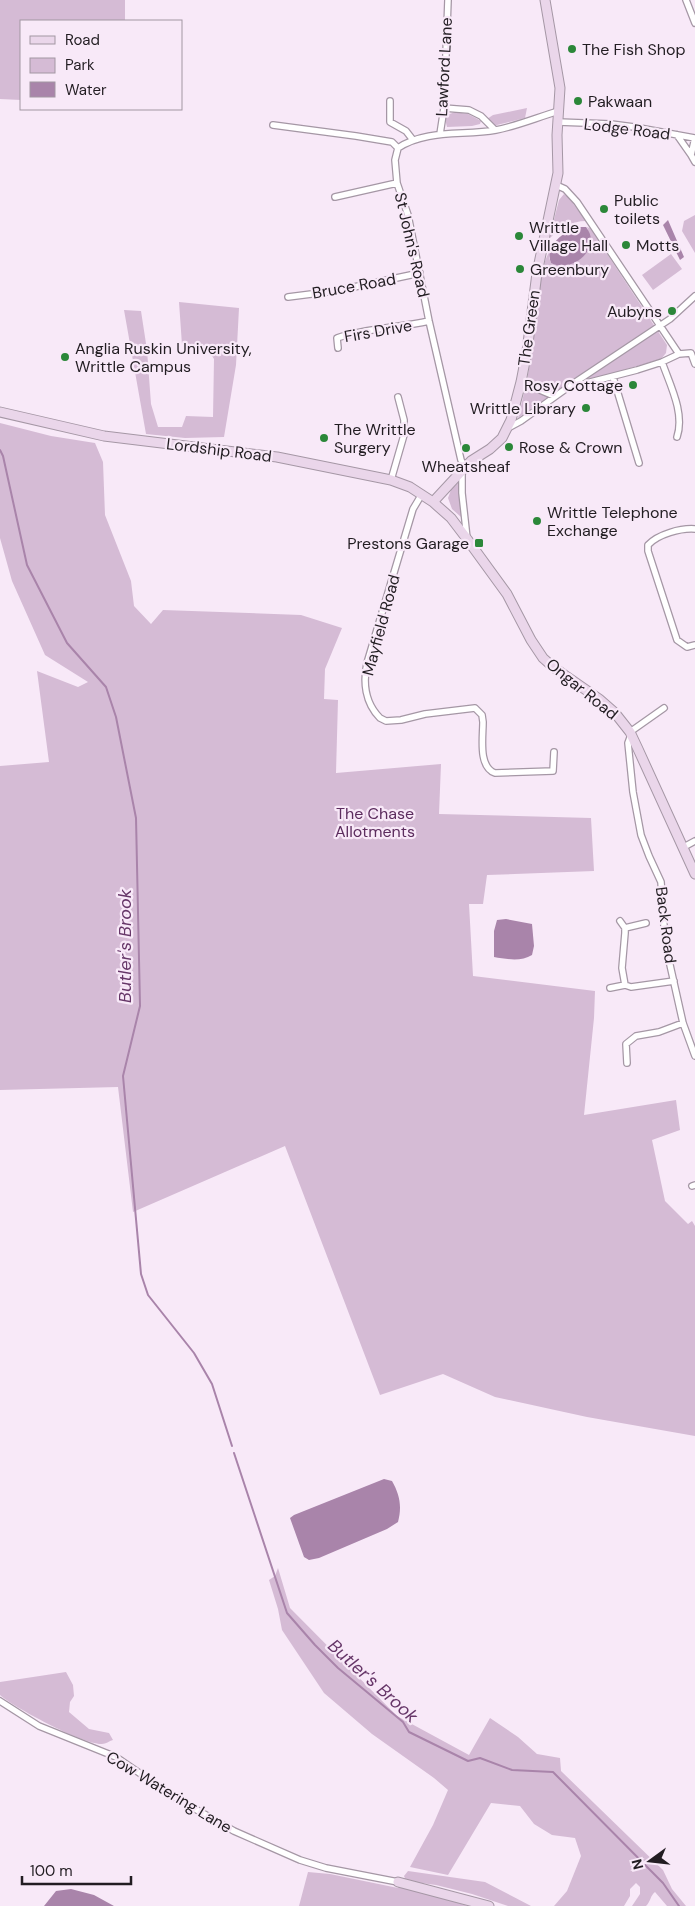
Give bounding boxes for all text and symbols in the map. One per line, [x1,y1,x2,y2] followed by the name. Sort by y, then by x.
[431,17,457,117] street label: Lawford Lane
[20,20,182,110] legend
[65,30,100,50] text: Road
[582,39,685,60] place label: The Fish Shop
[566,43,578,55] marker: The Fish Shop
[65,55,95,75] text: Park
[65,80,107,100] text: Water
[588,91,652,112] place label: Pakwaan
[572,95,584,107] marker: Pakwaan
[583,113,671,145] street label: Lodge Road
[614,190,660,229] place label: Public toilets
[390,191,434,299] street label: St John's Road
[598,203,610,215] marker: Public toilets
[529,217,608,256] place label: Writtle Village Hall
[513,230,525,242] marker: Writtle Village Hall
[636,235,679,256] place label: Motts
[620,239,632,251] marker: Motts
[530,259,609,280] place label: Greenbury
[514,263,526,275] marker: Greenbury
[311,268,397,304] street label: Bruce Road
[513,289,545,367] street label: The Green
[607,301,662,322] place label: Aubyns
[666,305,678,317] marker: Aubyns
[342,315,414,347] street label: Firs Drive
[75,338,252,377] place label: Anglia Ruskin University, Writtle Campus
[59,351,71,363] marker: Anglia Ruskin University, Writtle Campus
[524,375,623,396] place label: Rosy Cottage
[627,379,639,391] marker: Rosy Cottage
[470,398,576,419] place label: Writtle Library
[580,402,592,414] marker: Writtle Library
[334,419,416,458] place label: The Writtle Surgery
[318,432,330,444] marker: The Writtle Surgery
[165,433,273,467] street label: Lordship Road
[519,437,623,458] place label: Rose & Crown
[503,441,515,453] marker: Rose & Crown
[460,442,472,454] marker: Wheatsheaf
[422,456,511,477] place label: Wheatsheaf
[547,502,678,541] place label: Writtle Telephone Exchange
[531,515,543,527] marker: Writtle Telephone Exchange
[347,533,469,554] place label: Prestons Garage
[473,537,485,549] marker: Prestons Garage
[357,572,405,678] street label: Mayfield Road
[542,654,622,724] street label: Ongar Road
[335,803,415,842] park label: The Chase Allotments
[651,885,681,965] street label: Back Road
[113,888,137,1003] water label: Butler's Brook
[323,1634,424,1729] water label: Butler's Brook
[102,1746,236,1838] street label: Cow Watering Lane
[625,1836,675,1886] north arrow
[22,1854,131,1886] scale bar
[627,1857,647,1872] text: N
[30,1861,73,1881] text: 100 m

